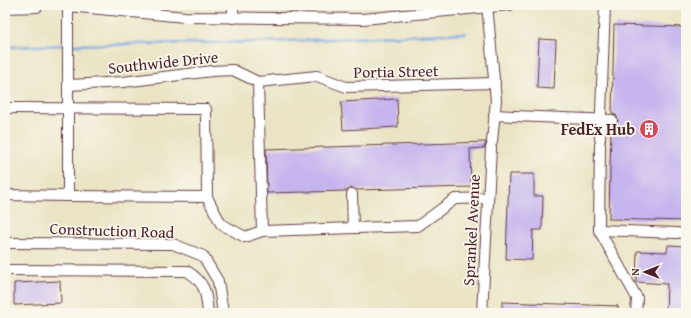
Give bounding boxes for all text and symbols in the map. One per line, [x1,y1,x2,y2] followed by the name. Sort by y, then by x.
[107,44,219,80] street label: Southwide Drive
[353,58,439,84] street label: Portia Street
[561,117,635,141] place label: FedEx Hub
[638,118,660,140] building icon: FedEx Hub
[456,173,486,287] street label: Sprankel Avenue
[49,216,175,244] street label: Construction Road
[625,252,665,292] north arrow
[627,268,643,276] text: N

